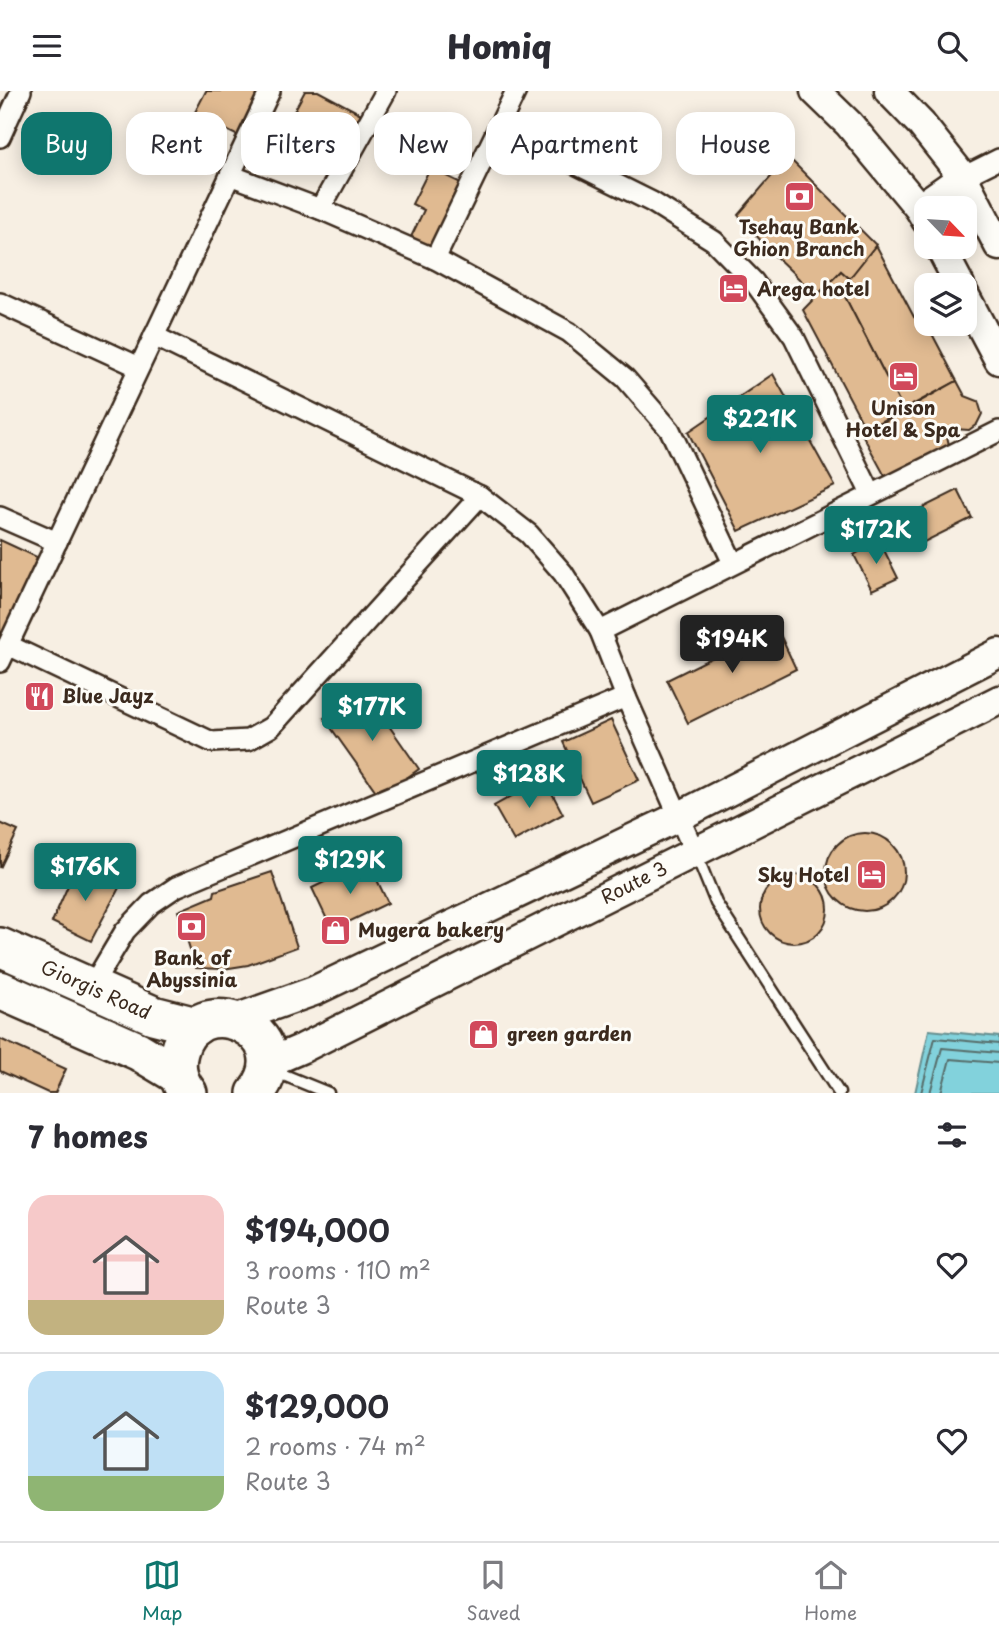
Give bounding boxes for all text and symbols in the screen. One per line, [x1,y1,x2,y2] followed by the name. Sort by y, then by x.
[447,22,552,70] text: Homiq
[28,27,66,65] icon: menu
[933,27,971,65] icon: search
[21,112,112,175] chip: Buy
[126,112,227,175] chip: Rent
[241,112,360,175] chip: Filters
[374,112,472,175] chip: New
[486,112,662,175] chip: Apartment
[676,112,795,175] chip: House
[782,179,816,213] bank icon: Tsehay Bank Ghion Branch
[914,196,976,259] north arrow
[914,196,977,336] map controls
[733,212,865,262] place label: Tsehay Bank Ghion Branch
[717,272,751,306] hotel icon: Arega hotel
[914,273,977,336] button: layers
[756,274,869,302] place label: Arega hotel
[886,360,920,394] hotel icon: Unison Hotel & Spa
[846,393,960,443] place label: Unison Hotel & Spa
[711,395,809,455] pin: $221K
[723,400,797,435] text: $221K
[827,507,925,566] pin: $172K
[840,511,912,546] text: $172K
[683,615,781,675] pin: $194K
[696,620,768,655] text: $194K
[22,679,56,713] restaurant icon: Blue Jayz
[62,681,154,709] place label: Blue Jayz
[323,683,421,743] pin: $177K
[338,688,406,723] text: $177K
[480,751,578,810] pin: $128K
[493,755,565,790] text: $128K
[301,837,399,896] pin: $129K
[314,841,386,876] text: $129K
[36,843,134,903] pin: $176K
[50,848,120,883] text: $176K
[596,853,671,910] street label: Route 3
[855,858,889,892] hotel icon: Sky Hotel
[758,860,849,888] place label: Sky Hotel
[175,910,209,944] bank icon: Bank of Abyssinia
[318,913,352,947] shop icon: Mugera bakery
[358,915,504,943] place label: Mugera bakery
[147,943,237,993] place label: Bank of Abyssinia
[37,952,156,1026] street label: Giorgis Road
[467,1017,501,1051] shop icon: green garden
[507,1019,632,1047] place label: green garden
[28,1113,148,1158] text: 7 homes
[933,1116,971,1154] icon: filters
[245,1207,390,1252] text: $194,000
[84,1223,168,1307] icon: home
[933,1246,971,1284] icon: heart
[245,1252,431,1287] text: 3 rooms · 110 m²
[245,1287,331,1322] text: Route 3
[245,1383,389,1428] text: $129,000
[84,1399,168,1483] icon: home
[933,1422,971,1460] icon: heart
[245,1428,426,1463] text: 2 rooms · 74 m²
[245,1463,331,1498] text: Route 3
[142,1556,183,1626] tab: Map
[466,1556,520,1626] tab: Saved
[804,1556,857,1626] tab: Home

